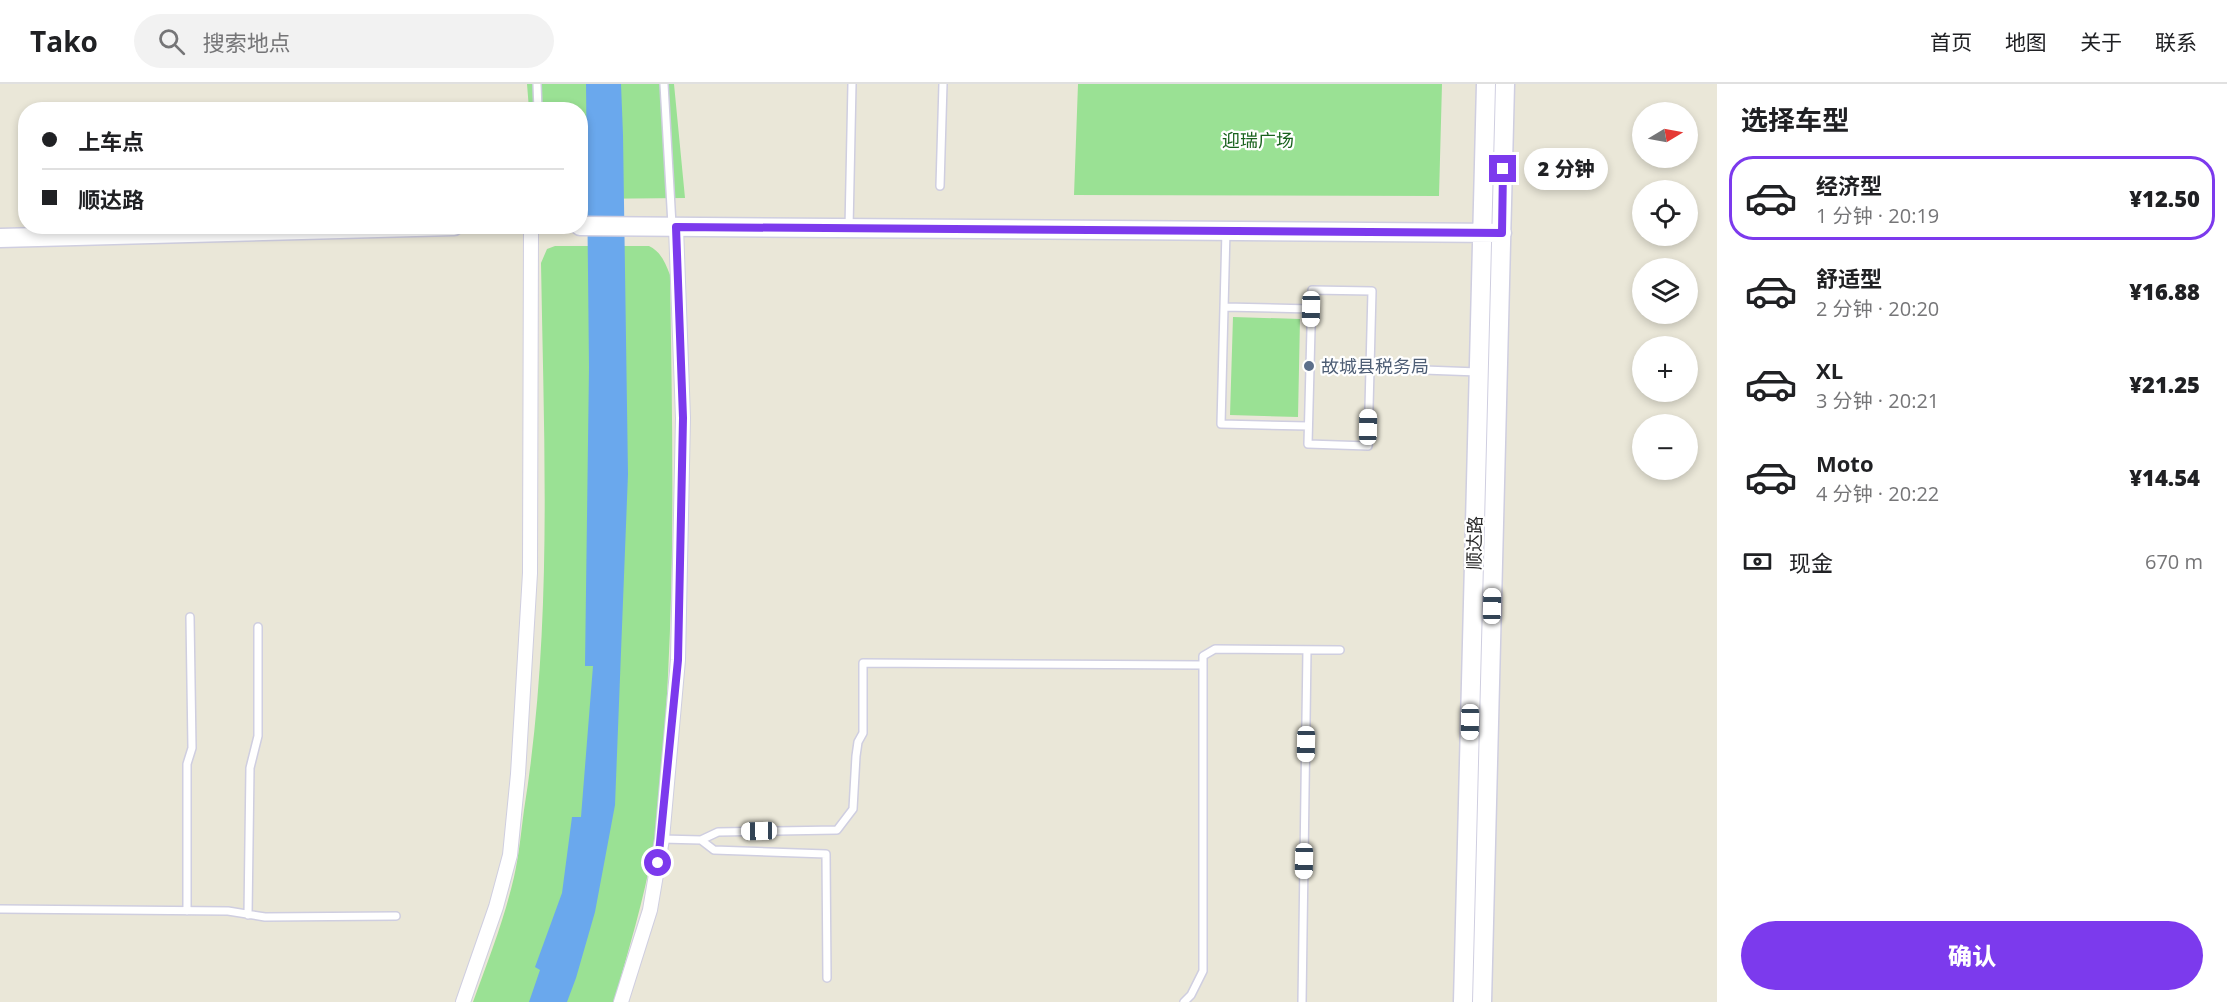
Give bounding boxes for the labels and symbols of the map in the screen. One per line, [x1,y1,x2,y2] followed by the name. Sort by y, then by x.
[1632,102,1698,168] north arrow
[1222,128,1294,152] park label: 迎瑞广场
[1524,148,1608,190] callout: 2 分钟
[1489,155,1516,182] route end
[1302,291,1320,327] car
[1321,354,1429,378] place label: 故城县税务局
[1302,359,1316,373] marker: 故城县税务局
[1359,409,1377,445] car
[1462,516,1486,570] street label: 顺达路
[1483,588,1501,624] car
[1461,704,1479,740] car
[1297,726,1315,762] car
[741,822,777,840] car
[1295,843,1313,879] car
[644,849,671,876] route start

